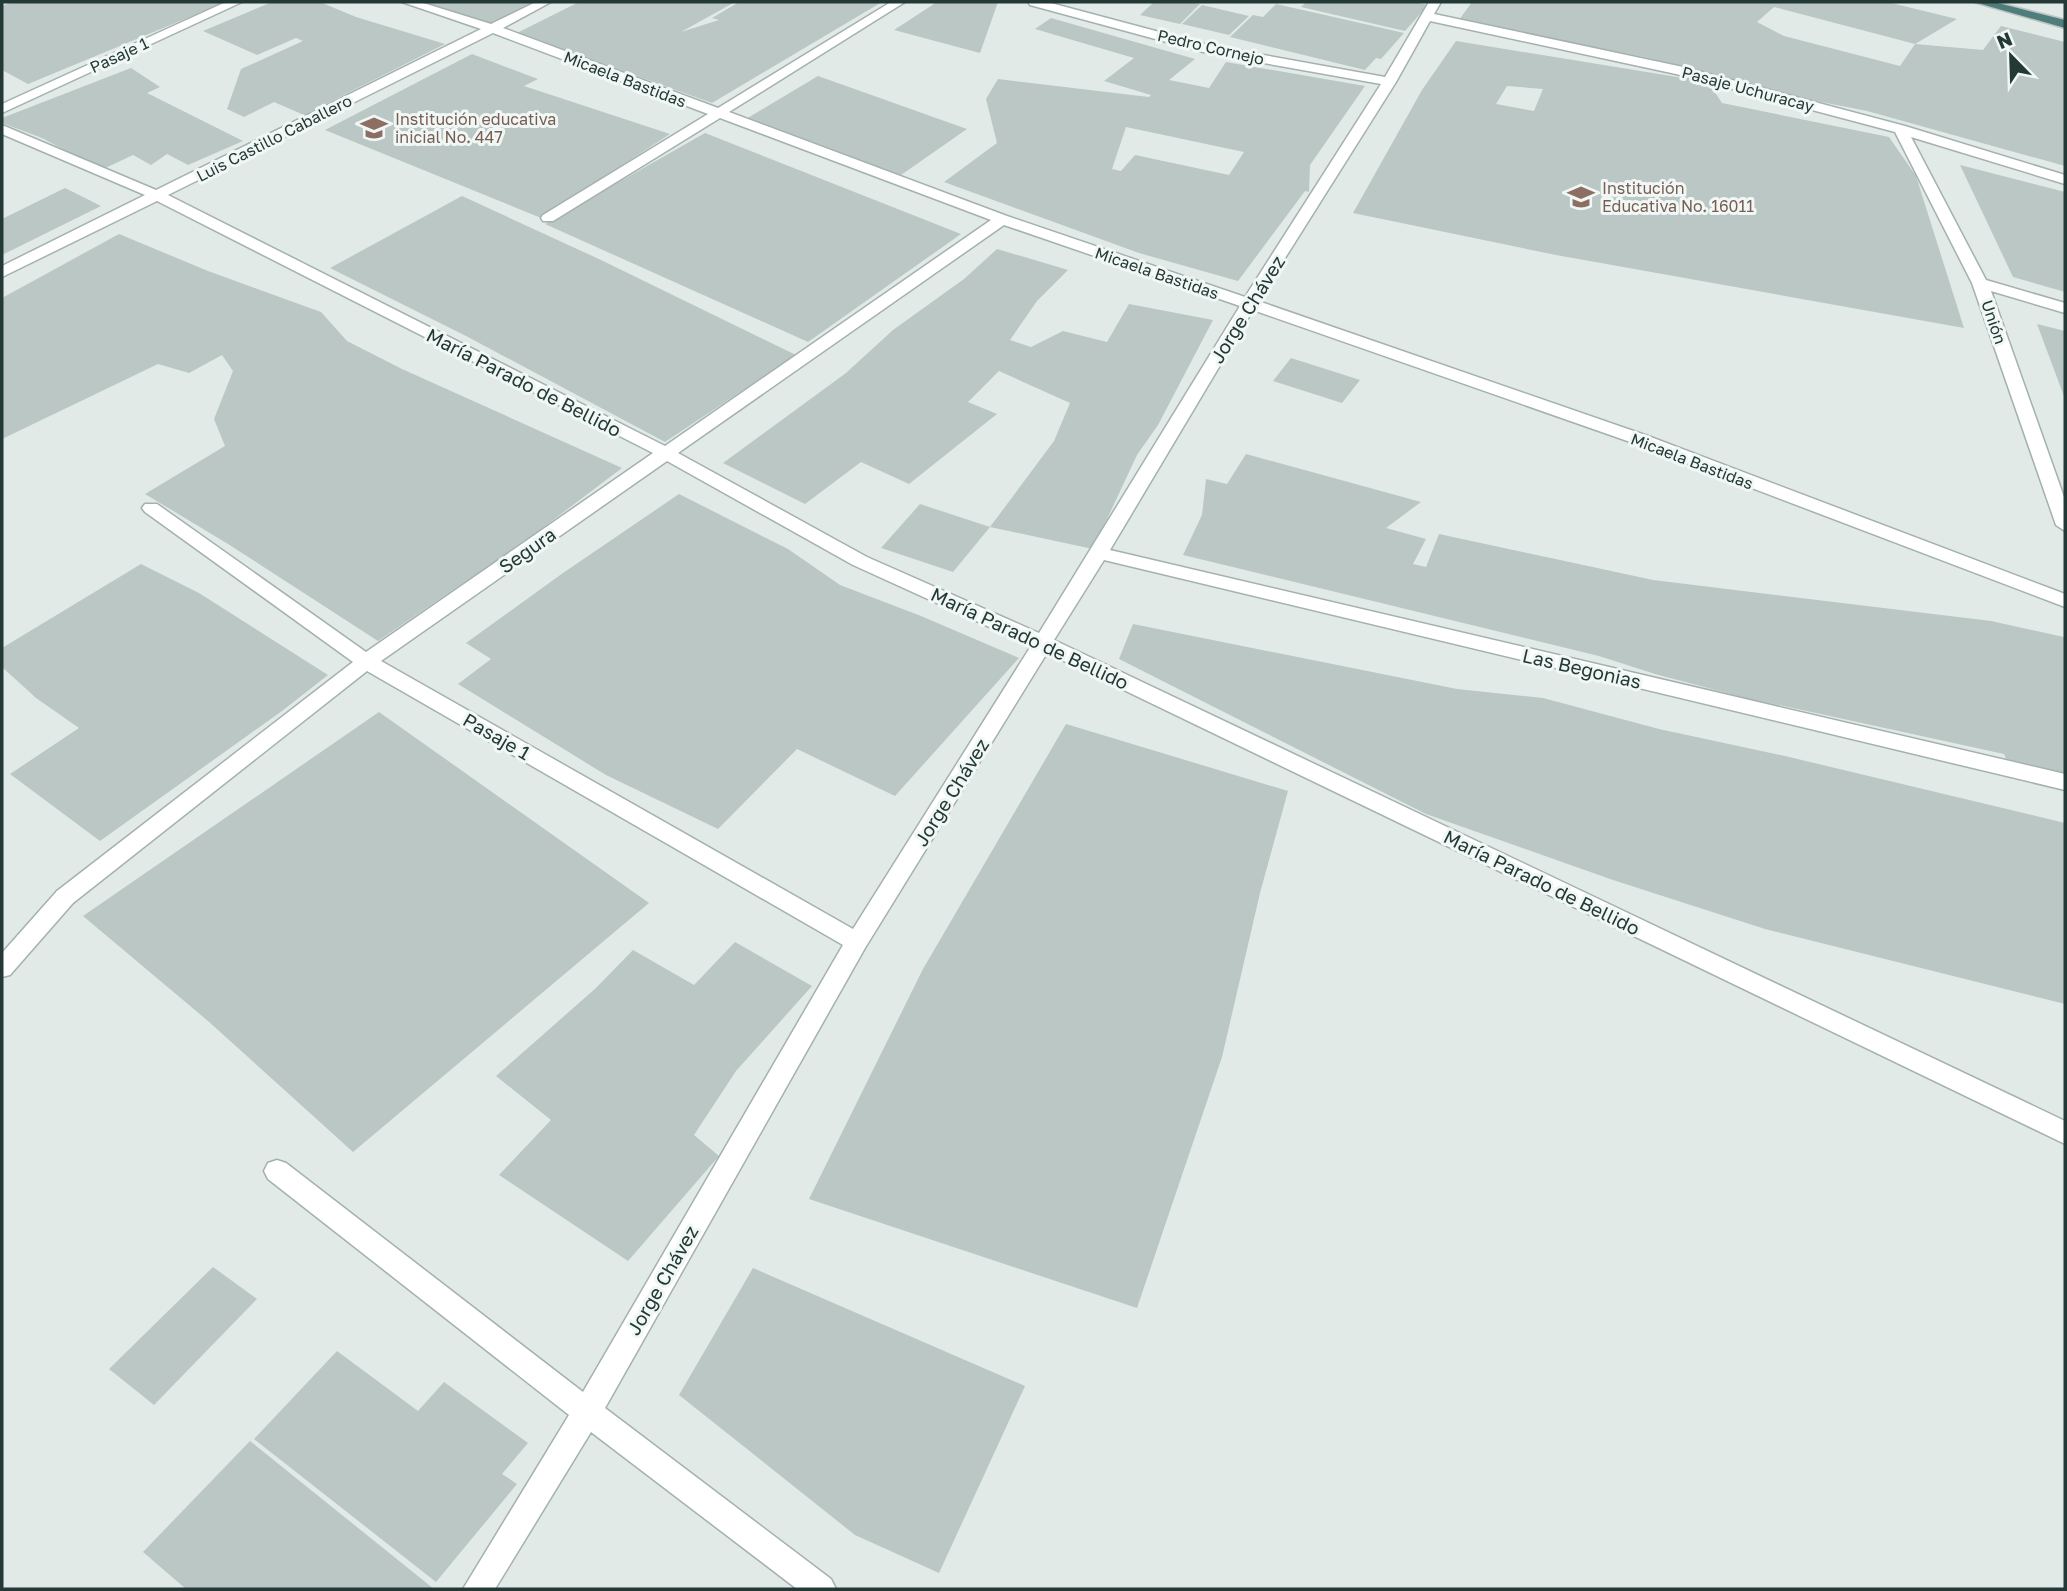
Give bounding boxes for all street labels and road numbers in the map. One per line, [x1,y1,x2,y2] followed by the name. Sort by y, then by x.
[1156,25,1266,69] street label: Pedro Cornejo
[87,33,152,77] street label: Pasaje 1
[561,46,689,112] street label: Micaela Bastidas
[1680,62,1816,116] street label: Pasaje Uchuracay
[193,90,355,186] street label: Luis Castillo Caballero
[1092,242,1222,304] street label: Micaela Bastidas
[1205,251,1289,367] street label: Jorge Chávez
[1977,297,2011,347] street label: Unión
[423,323,625,441] street label: María Parado de Bellido
[1628,428,1756,494] street label: Micaela Bastidas
[494,522,560,578] street label: Segura
[928,582,1132,694] street label: María Parado de Bellido
[1520,643,1644,693] street label: Las Begonias
[459,708,535,764] street label: Pasaje 1
[909,734,993,850] street label: Jorge Chávez
[1440,824,1644,940] street label: María Parado de Bellido
[621,1221,703,1339] street label: Jorge Chávez

